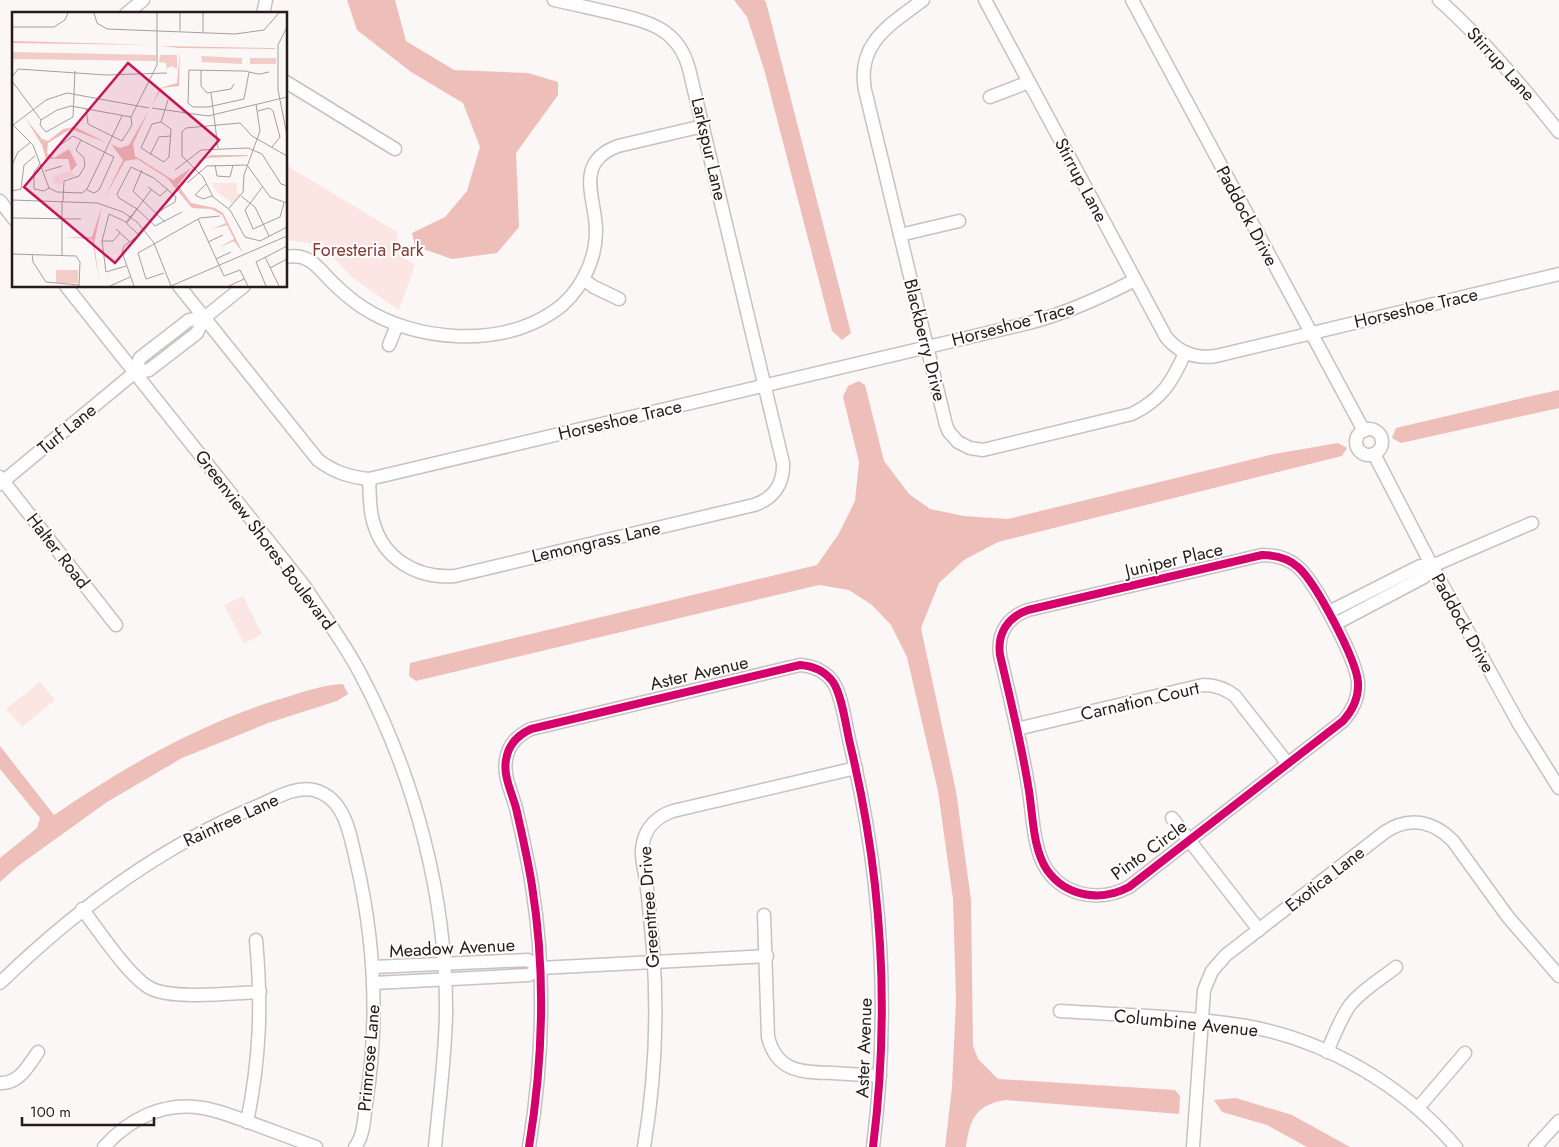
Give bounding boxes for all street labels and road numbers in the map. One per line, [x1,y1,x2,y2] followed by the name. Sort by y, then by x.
[1461,21,1541,107] street label: Stirrup Lane
[685,95,733,203] street label: Larkspur Lane
[1048,133,1114,227] street label: Stirrup Lane
[1210,161,1284,271] street label: Paddock Drive
[897,276,953,404] street label: Blackberry Drive
[1352,281,1480,335] street label: Horseshoe Trace
[949,295,1077,353] street label: Horseshoe Trace
[556,393,684,447] street label: Horseshoe Trace
[32,397,102,461] street label: Turf Lane
[189,445,341,635] street label: Greenview Shores Boulevard
[20,508,96,594] street label: Halter Road
[529,515,663,569] street label: Lemongrass Lane
[1121,536,1225,584] street label: Juniper Place
[1425,568,1501,678] street label: Paddock Drive
[647,649,751,697] street label: Aster Avenue
[1078,675,1203,727] street label: Carnation Court
[179,787,283,853] street label: Raintree Lane
[1106,813,1192,887] street label: Pinto Circle
[1280,840,1370,918] street label: Exotica Lane
[632,845,666,969] street label: Greentree Drive
[388,932,516,964] street label: Meadow Avenue
[849,997,879,1099] street label: Aster Avenue
[1113,1002,1259,1044] street label: Columbine Avenue
[351,1003,387,1113] street label: Primrose Lane

